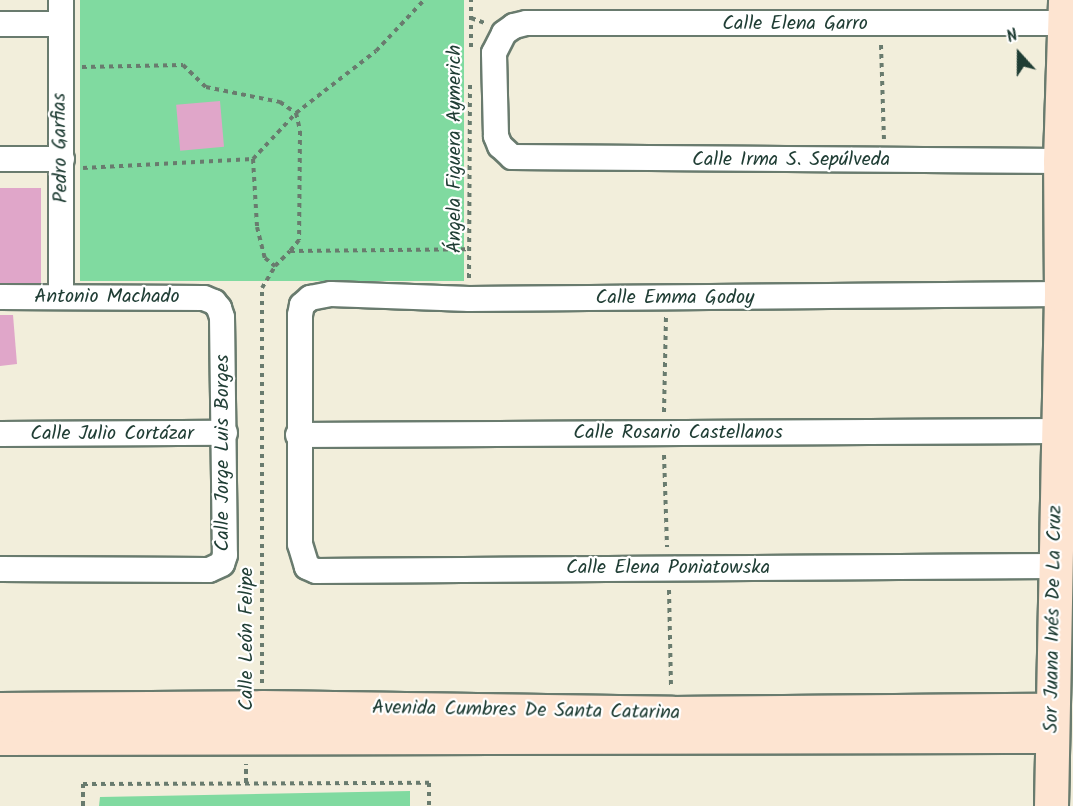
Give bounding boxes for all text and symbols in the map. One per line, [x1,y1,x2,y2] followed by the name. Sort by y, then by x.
[722,12,868,36] street label: Calle Elena Garro
[1003,23,1022,50] text: N
[989,24,1049,84] north arrow
[443,45,467,253] street label: Ángela Figuera Aymerich
[48,93,74,203] street label: Pedro Garfias
[692,148,890,172] street label: Calle Irma S. Sepúlveda
[34,285,180,309] street label: Antonio Machado
[596,286,754,310] street label: Calle Emma Godoy
[211,354,235,552] street label: Calle Jorge Luis Borges
[573,421,783,445] street label: Calle Rosario Castellanos
[30,422,194,446] street label: Calle Julio Cortázar
[1040,505,1068,733] street label: Sor Juana Inés De La Cruz
[566,556,770,580] street label: Calle Elena Poniatowska
[235,567,259,711] street label: Calle León Felipe
[372,696,680,726] street label: Avenida Cumbres De Santa Catarina

